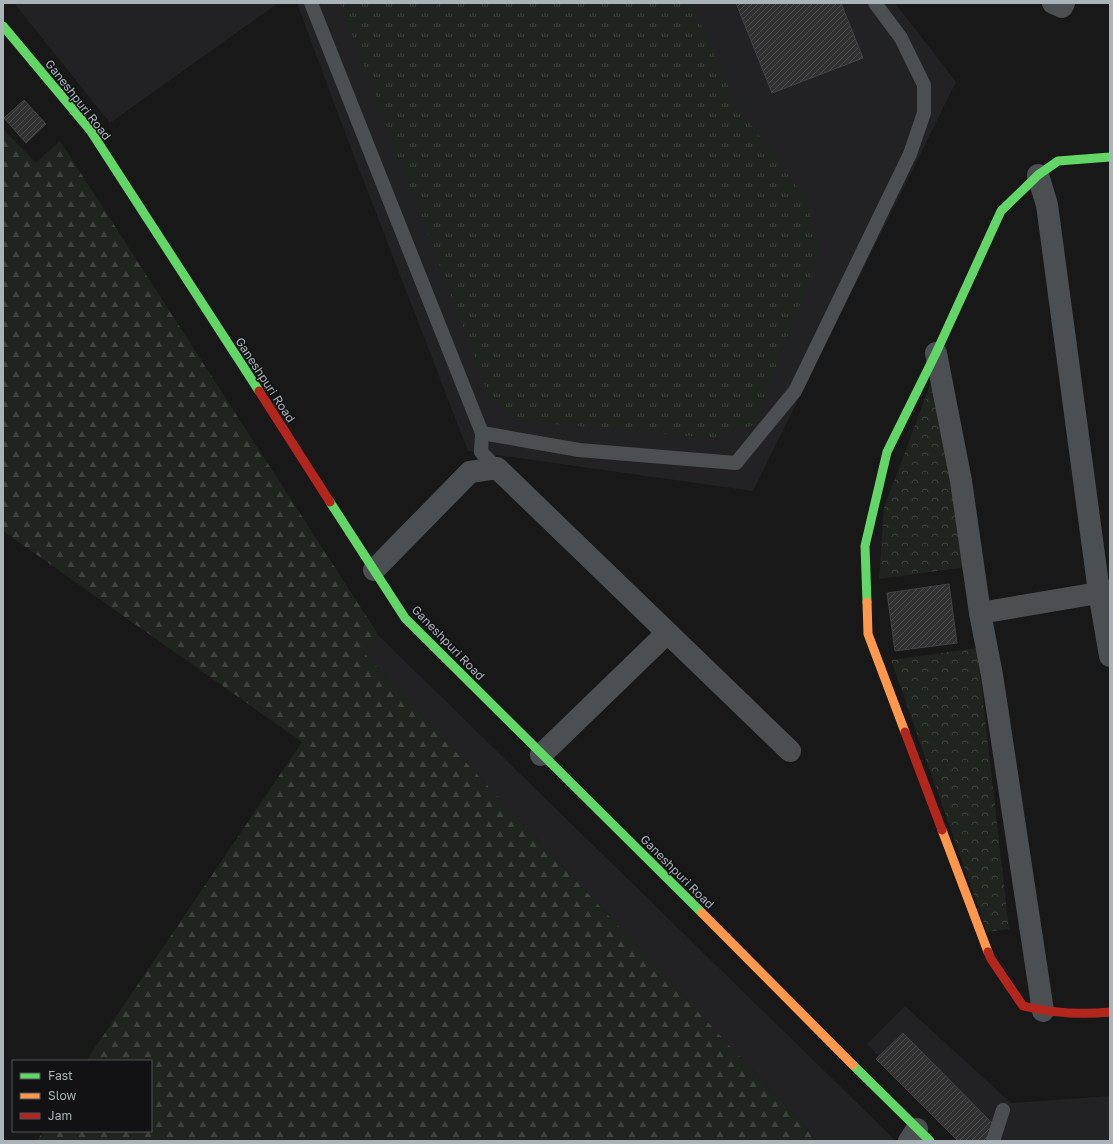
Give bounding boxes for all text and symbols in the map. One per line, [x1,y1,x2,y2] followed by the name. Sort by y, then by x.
[42,56,115,143] street label: Ganeshpuri Road
[232,334,298,425] street label: Ganeshpuri Road
[409,602,488,683] street label: Ganeshpuri Road
[637,832,717,912] street label: Ganeshpuri Road
[12,1060,152,1132] legend
[48,1068,73,1083] text: Fast
[48,1088,76,1103] text: Slow
[48,1108,72,1123] text: Jam

